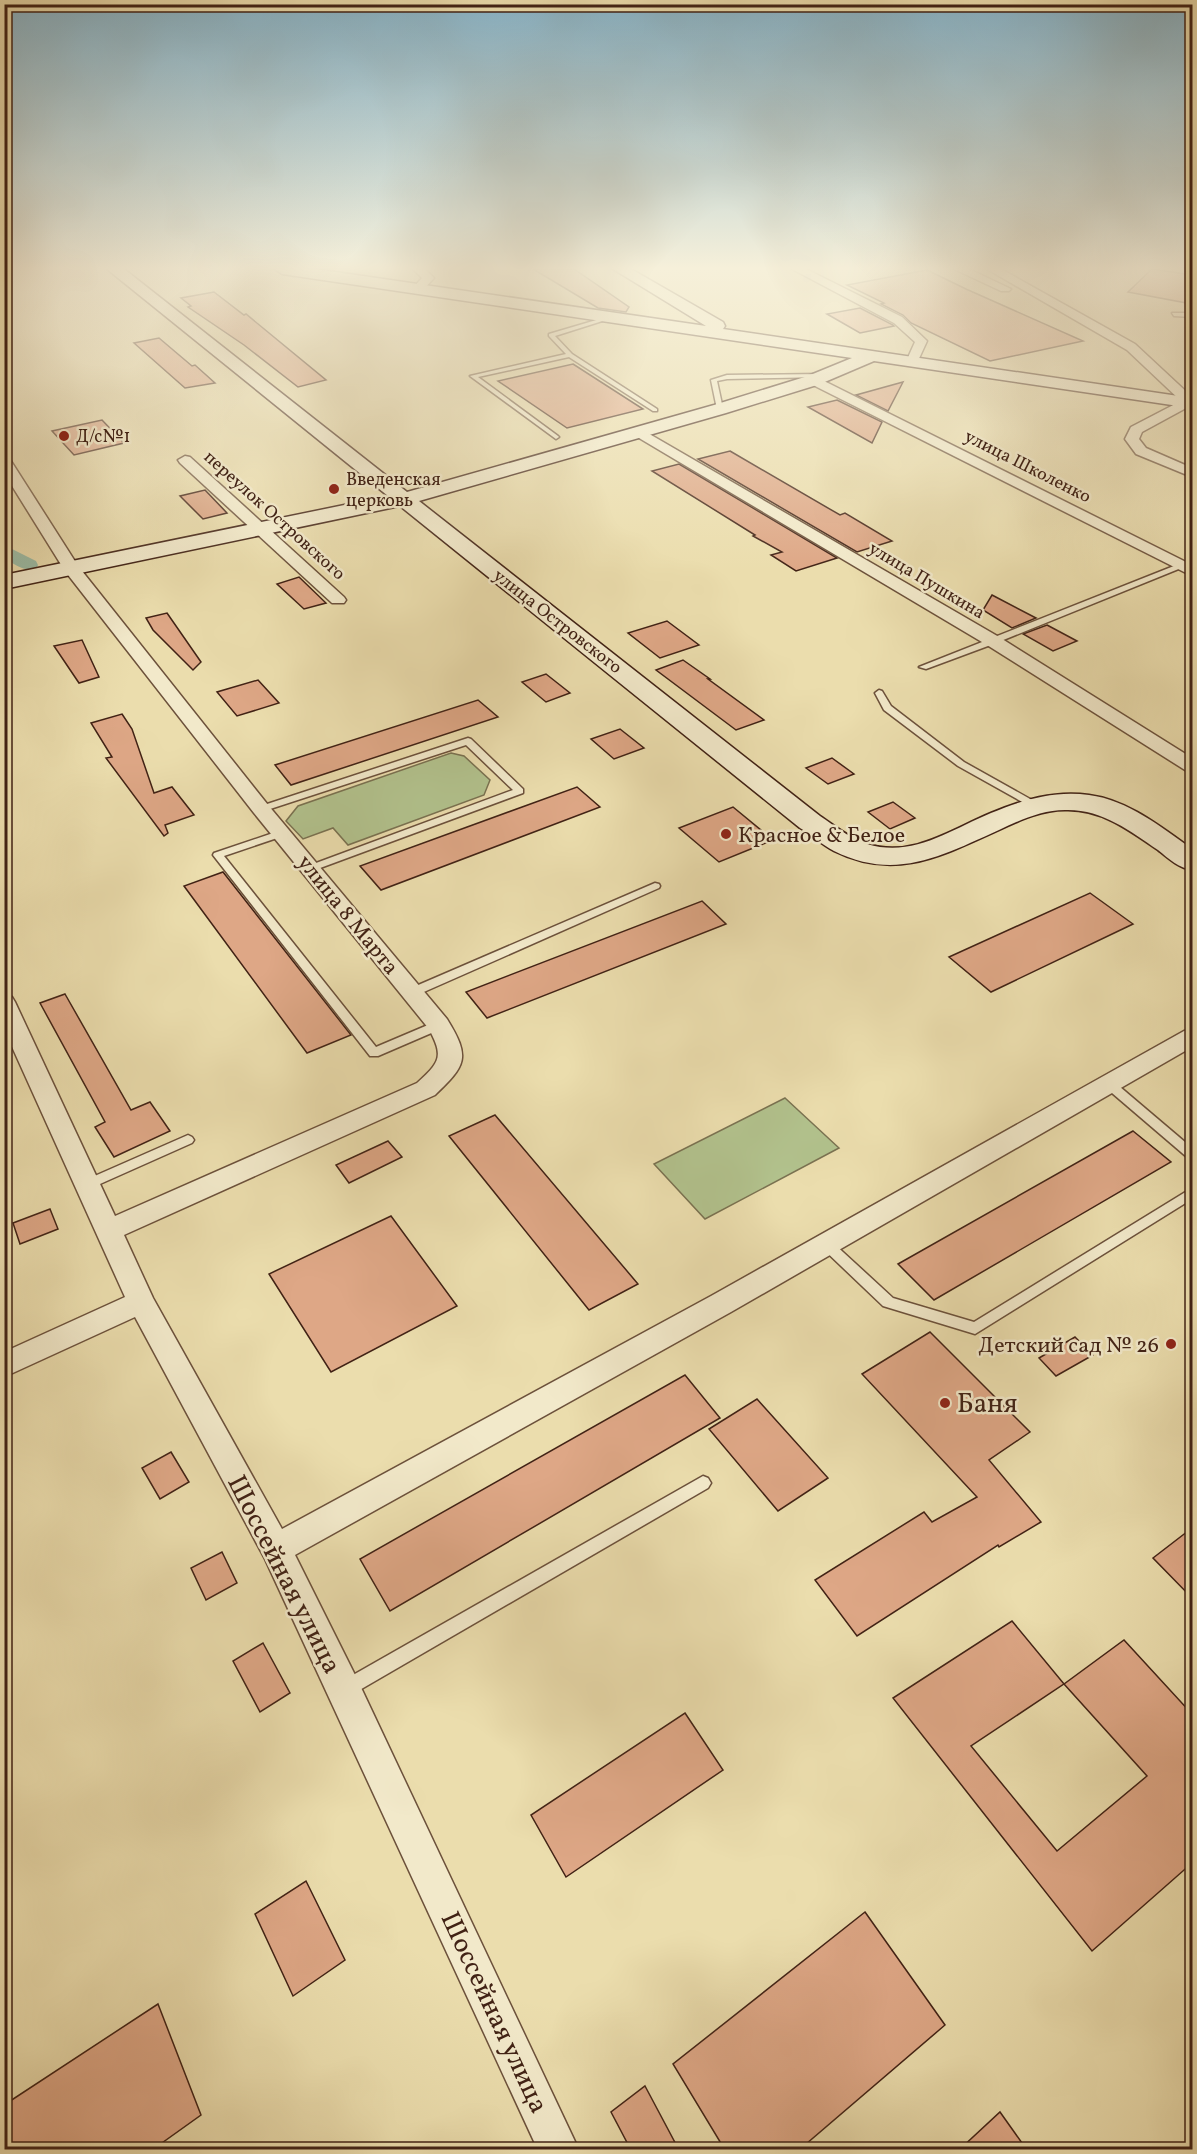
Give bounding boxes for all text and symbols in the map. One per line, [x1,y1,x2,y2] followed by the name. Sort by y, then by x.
[76,425,130,450] place label: Д/с№1
[960,425,1095,510] street label: улица Школенко
[57,429,71,443] marker: Д/с№1
[198,446,350,587] street label: переулок Островского
[346,468,441,514] place label: Введенская церковь
[327,482,341,496] marker: Введенская церковь
[863,537,989,626] street label: улица Пушкина
[487,564,627,680] street label: улица Островского
[738,821,905,852] place label: Красное & Белое
[719,827,733,841] marker: Красное & Белое
[289,849,405,982] street label: улица 8 Марта
[978,1331,1159,1362] place label: Детский сад № 26
[1164,1337,1178,1351] marker: Детский сад № 26
[957,1386,1018,1424] place label: Баня
[938,1396,952,1410] marker: Баня
[217,1469,350,1681] street label: Шоссейная улица
[430,1906,557,2120] street label: Шоссейная улица

